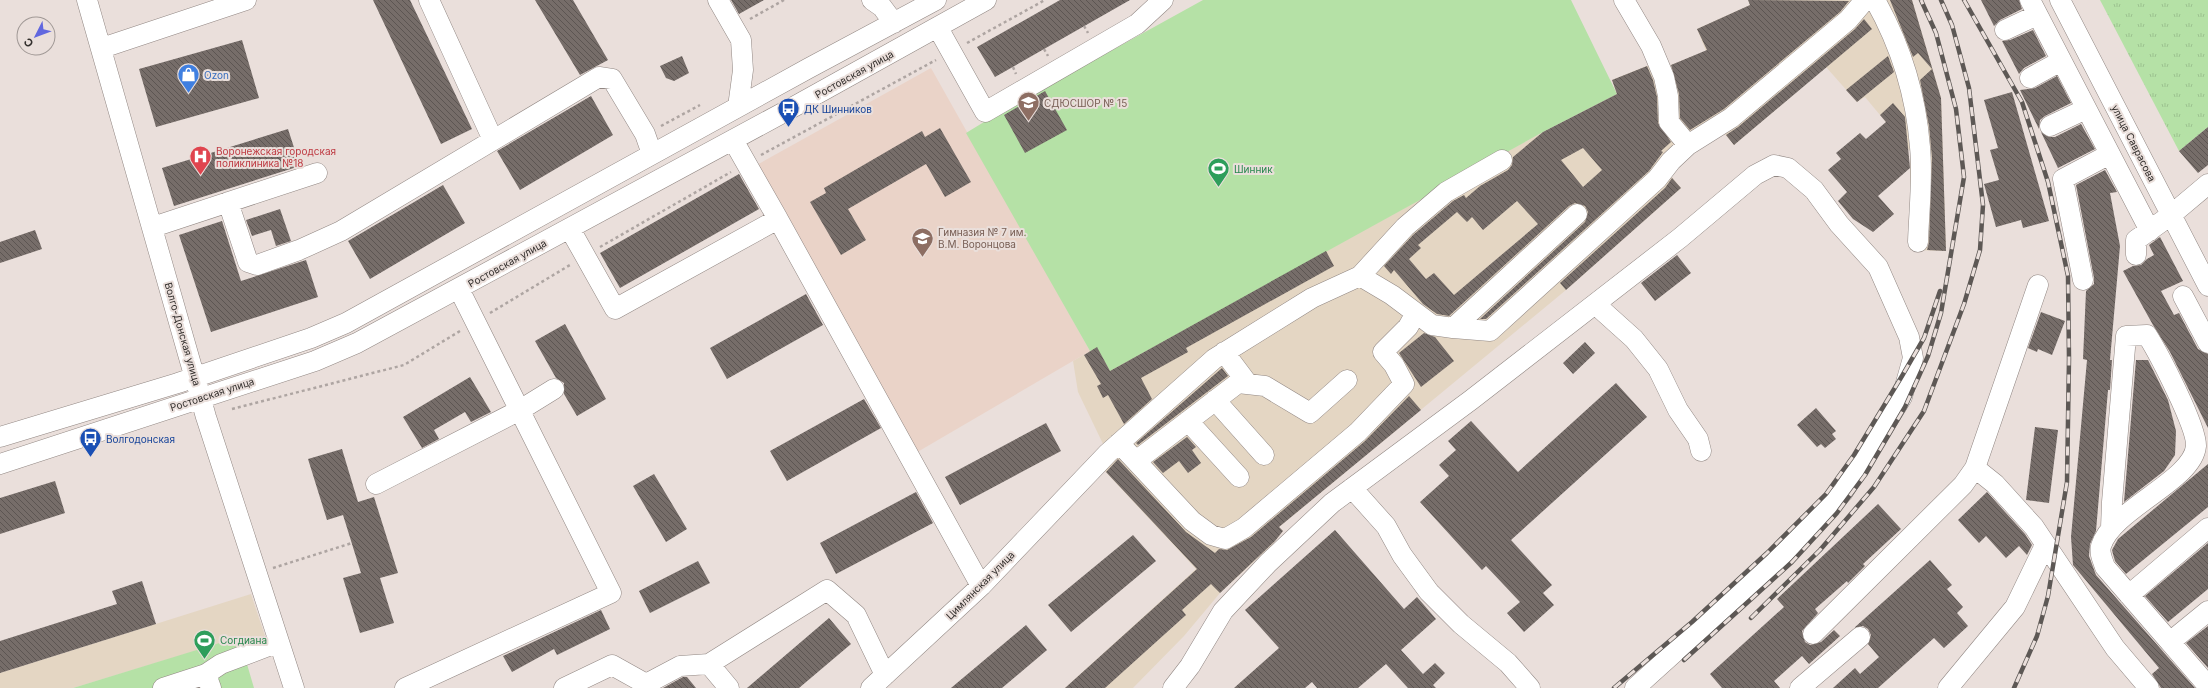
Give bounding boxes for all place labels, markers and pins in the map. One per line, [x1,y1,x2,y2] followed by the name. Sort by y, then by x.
[175,62,201,95] shop icon: Ozon
[204,69,229,81] place label: Ozon
[1015,90,1041,123] school or university icon: СДЮСШОР № 15
[775,96,801,129] bus stop icon: ДК Шинников
[1044,97,1127,109] place label: СДЮСШОР № 15
[804,103,872,115] place label: ДК Шинников
[188,144,214,177] hospital icon: Воронежская городская поликлиника №18
[216,145,336,169] place label: Воронежская городская поликлиника №18
[1206,156,1232,189] sports icon: Шинник
[1234,163,1273,175] place label: Шинник
[909,225,935,258] school or university icon: Гимназия № 7 им. В.М. Воронцова
[938,226,1026,250] place label: Гимназия № 7 им. В.М. Воронцова
[77,426,103,459] bus stop icon: Волгодонская
[106,433,175,445] place label: Волгодонская
[191,627,217,660] sports icon: Согдиана
[220,634,267,646] place label: Согдиана

